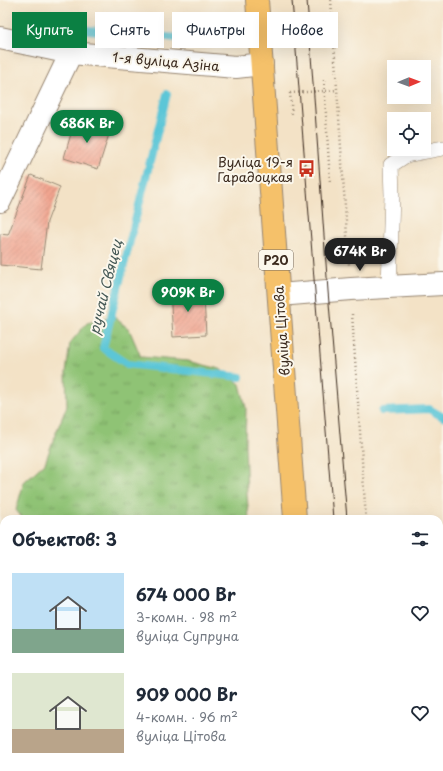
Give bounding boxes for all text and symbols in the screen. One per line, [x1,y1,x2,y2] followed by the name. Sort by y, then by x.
[12,12,87,48] chip: Купить
[95,12,164,48] chip: Снять
[172,12,259,48] chip: Фильтры
[267,12,338,48] chip: Новое
[112,47,221,75] street label: 1-я вуліца Азіна
[387,60,431,104] north arrow
[387,60,431,156] map controls
[50,110,124,144] pin: 686K Br
[387,112,431,156] button: locate
[59,113,115,132] text: 686K Br
[217,152,293,186] place label: Вуліца 19-я Гарадоцкая
[296,158,316,178] bus stop icon: Вуліца 19-я Гарадоцкая
[83,236,127,337] water label: ручай Свяцец
[323,238,397,272] pin: 674K Br
[333,241,387,260] text: 674K Br
[259,250,293,270] road number: Р20
[151,279,225,313] pin: 909K Br
[161,282,215,301] text: 909K Br
[268,285,294,377] street label: вуліца Цітова
[12,526,117,552] text: Объектов: 3
[409,528,431,550] icon: filters
[136,581,236,607] text: 674 000 Br
[44,589,92,637] icon: home
[409,602,431,624] icon: heart
[136,607,237,626] text: 3-комн. · 98 m²
[136,626,239,645] text: вуліца Супруна
[136,681,237,707] text: 909 000 Br
[44,689,92,737] icon: home
[409,702,431,724] icon: heart
[136,707,238,726] text: 4-комн. · 96 m²
[136,726,226,745] text: вуліца Цітова

